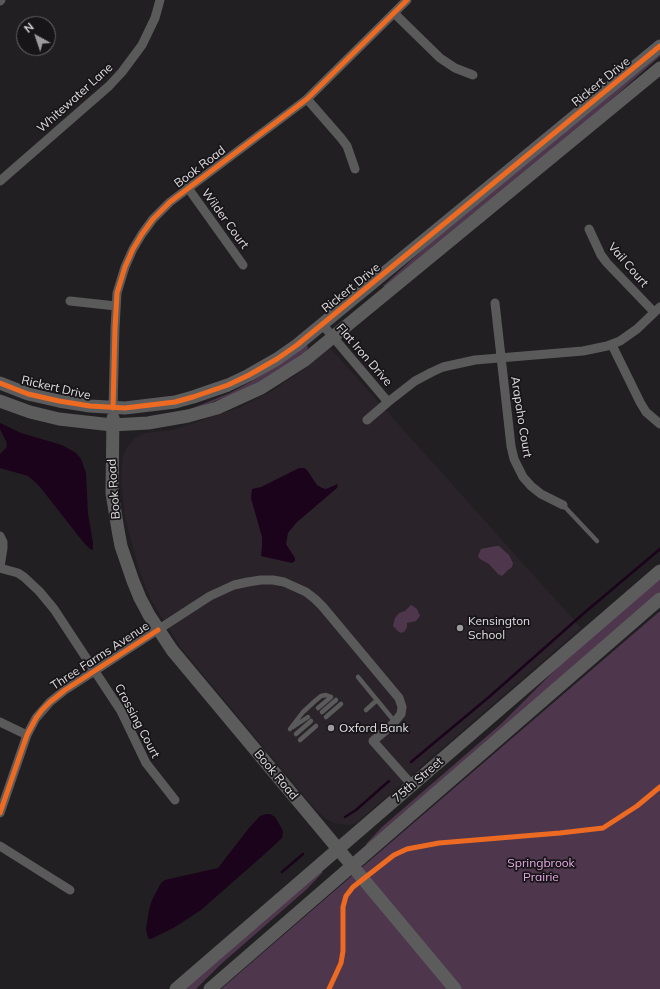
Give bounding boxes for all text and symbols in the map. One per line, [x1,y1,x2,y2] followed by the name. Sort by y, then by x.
[16,16,56,56] north arrow
[21,20,37,36] text: N
[569,54,633,110] street label: Rickert Drive
[34,60,116,136] street label: Whitewater Lane
[171,143,229,191] street label: Book Road
[198,186,252,252] street label: Wilder Court
[605,240,651,290] street label: Vail Court
[319,260,383,316] street label: Rickert Drive
[333,321,395,389] street label: Flat Iron Drive
[20,373,92,403] street label: Rickert Drive
[507,375,535,459] street label: Arapaho Court
[105,458,123,520] street label: Book Road
[468,614,530,642] place label: Kensington School
[48,619,152,693] street label: Three Farms Avenue
[455,623,465,633] marker: Kensington School
[111,681,163,761] street label: Crossing Court
[339,721,409,735] place label: Oxford Bank
[326,723,336,733] marker: Oxford Bank
[251,747,301,803] street label: Book Road
[390,754,446,806] street label: 75th Street
[507,856,575,884] park label: Springbrook Prairie

